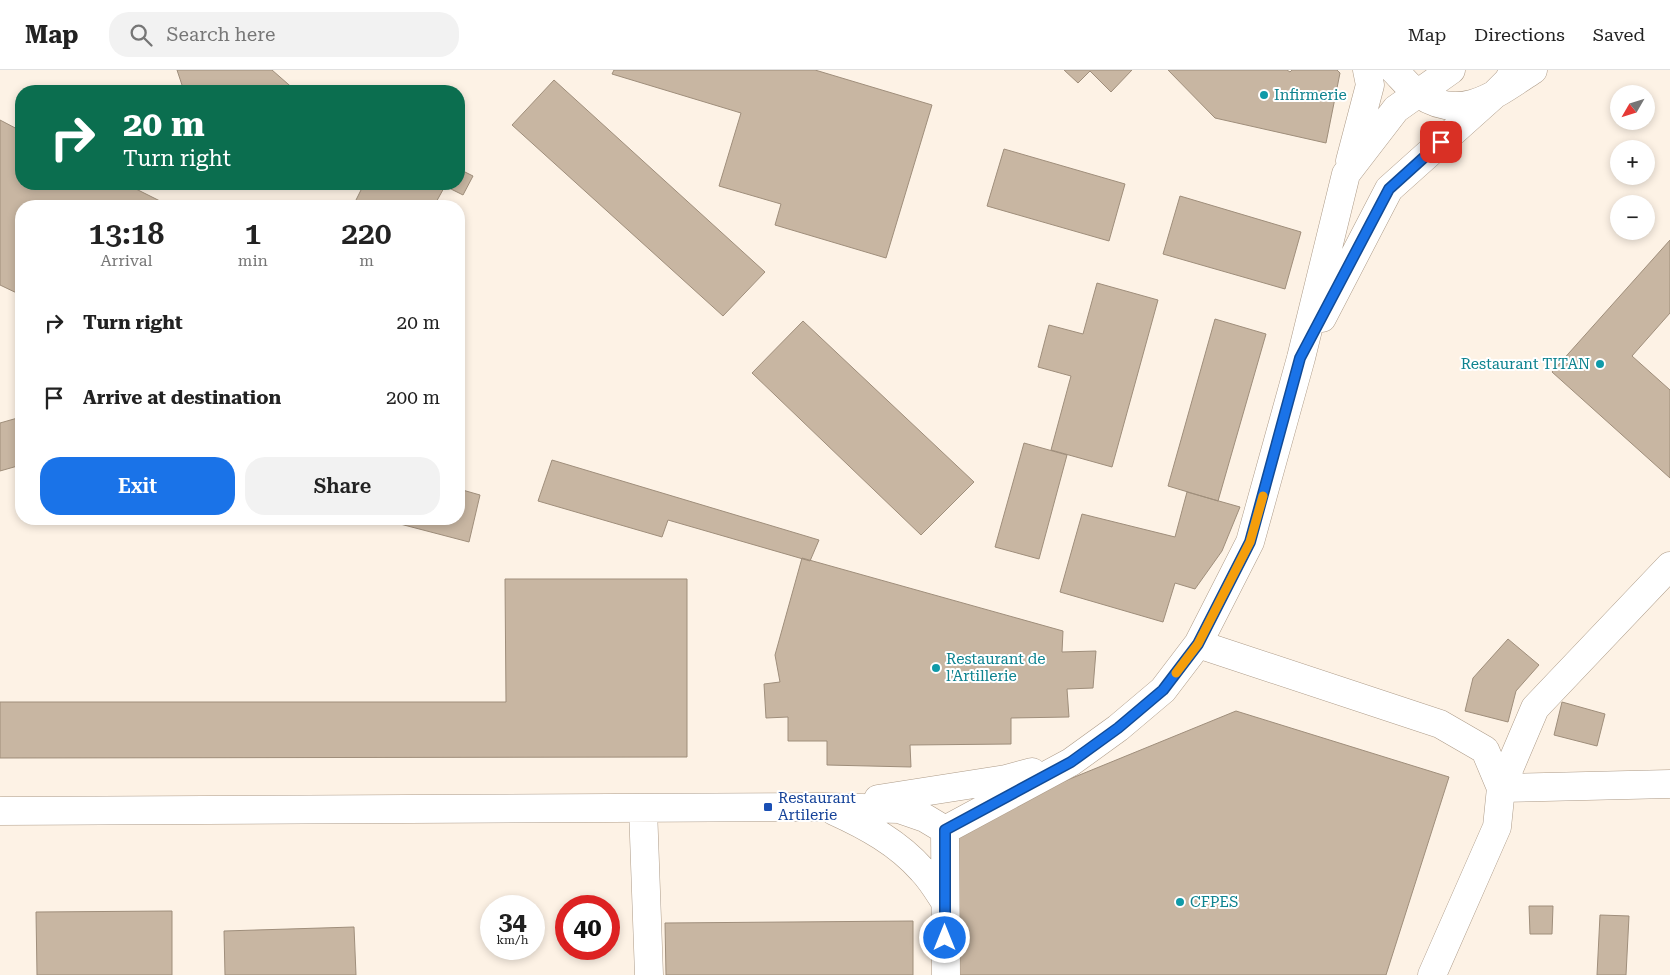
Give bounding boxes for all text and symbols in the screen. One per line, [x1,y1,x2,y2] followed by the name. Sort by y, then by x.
[109,12,459,57] search box
[25,21,79,49] text: Map
[127,21,155,49] icon: search
[167,23,275,46] text: Search here
[1408,24,1446,45] text: Map
[1474,24,1565,45] text: Directions
[1593,24,1645,45] text: Saved
[1610,85,1655,130] north arrow
[1610,85,1655,240] map controls
[1274,86,1347,104] place label: Infirmerie
[1258,89,1270,101] marker: Infirmerie
[123,104,205,145] text: 20 m
[40,105,105,170] icon: right
[1420,121,1462,163] pin
[1427,128,1455,156] icon: arrive
[1610,140,1655,185] button: +
[123,146,231,171] text: Turn right
[1610,195,1655,240] button: −
[88,216,164,251] text: 13:18
[244,216,261,251] text: 1
[341,216,392,251] text: 220
[100,251,152,270] text: Arrival
[238,251,268,270] text: min
[359,251,374,270] text: m
[40,309,68,337] icon: right
[83,311,183,334] text: Turn right
[397,311,440,334] text: 20 m
[1461,355,1590,373] place label: Restaurant TITAN
[1594,358,1606,370] marker: Restaurant TITAN
[40,384,68,412] icon: arrive
[83,386,281,409] text: Arrive at destination
[386,386,440,409] text: 200 m
[40,457,235,515] button: Exit
[245,457,440,515] button: Share
[946,650,1046,685] place label: Restaurant de l'Artillerie
[930,662,942,674] marker: Restaurant de l'Artillerie
[778,789,856,824] place label: Restaurant Artilerie
[762,801,774,813] marker: Restaurant Artilerie
[1190,893,1238,911] place label: CFPES
[555,895,620,960] speed limit sign: 40
[1174,896,1186,908] marker: CFPES
[498,907,527,936] text: 34
[918,911,970,963] position arrow
[496,933,529,947] text: km/h

